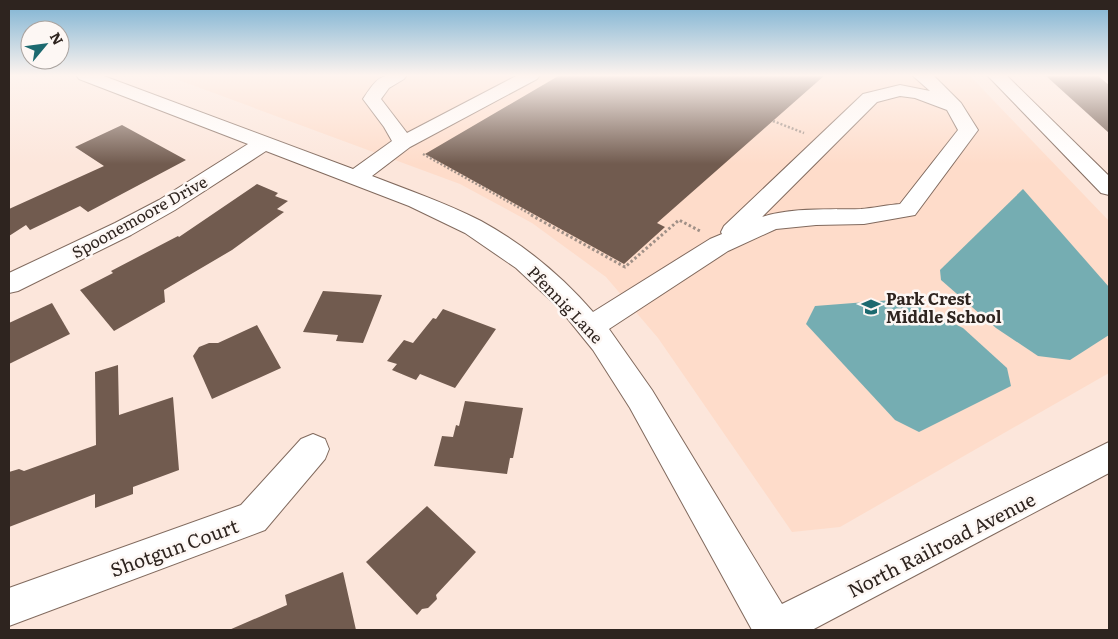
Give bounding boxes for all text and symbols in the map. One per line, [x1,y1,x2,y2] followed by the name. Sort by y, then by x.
[20,20,70,70] north arrow
[46,28,69,48] text: N
[67,169,211,263] street label: Spoonemoore Drive
[523,260,609,348] street label: Pfennig Lane
[886,286,1002,328] place label: Park Crest Middle School
[860,296,882,318] school or university icon: Park Crest Middle School
[842,484,1040,604] street label: North Railroad Avenue
[106,511,242,583] street label: Shotgun Court

